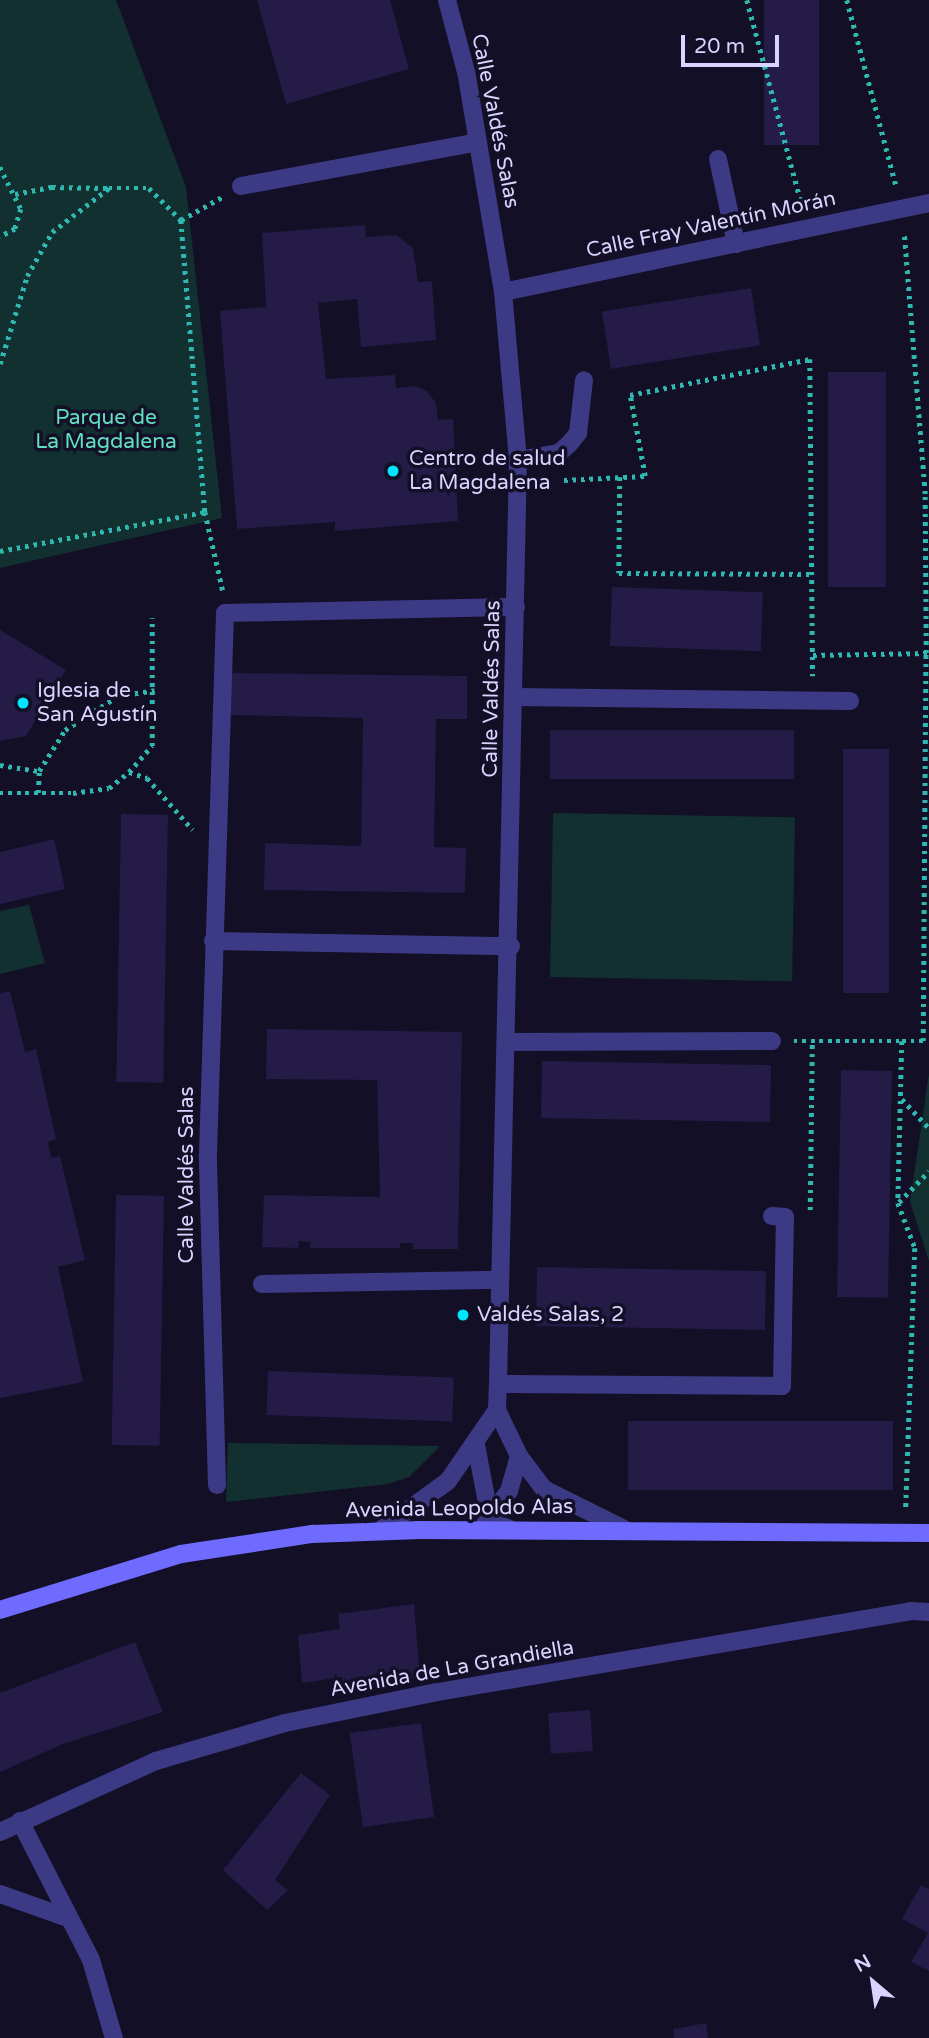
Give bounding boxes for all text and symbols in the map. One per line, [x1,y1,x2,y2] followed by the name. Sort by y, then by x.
[684,21,782,65] scale bar
[466,32,524,210] street label: Calle Valdés Salas
[694,34,745,59] text: 20 m
[584,186,838,264] street label: Calle Fray Valentín Morán
[35,405,177,455] park label: Parque de La Magdalena
[409,446,565,496] place label: Centro de salud La Magdalena
[383,461,403,481] marker: Centro de salud La Magdalena
[478,600,506,778] street label: Calle Valdés Salas
[37,678,157,728] place label: Iglesia de San Agustín
[15,695,31,711] marker: Iglesia de San Agustín
[174,1086,200,1264] street label: Calle Valdés Salas
[477,1302,624,1328] place label: Valdés Salas, 2
[455,1307,471,1323] marker: Valdés Salas, 2
[345,1494,573,1524] street label: Avenida Leopoldo Alas
[328,1635,576,1703] street label: Avenida de La Grandiella
[838,1947,908,2017] north arrow
[851,1950,875,1977] text: N

